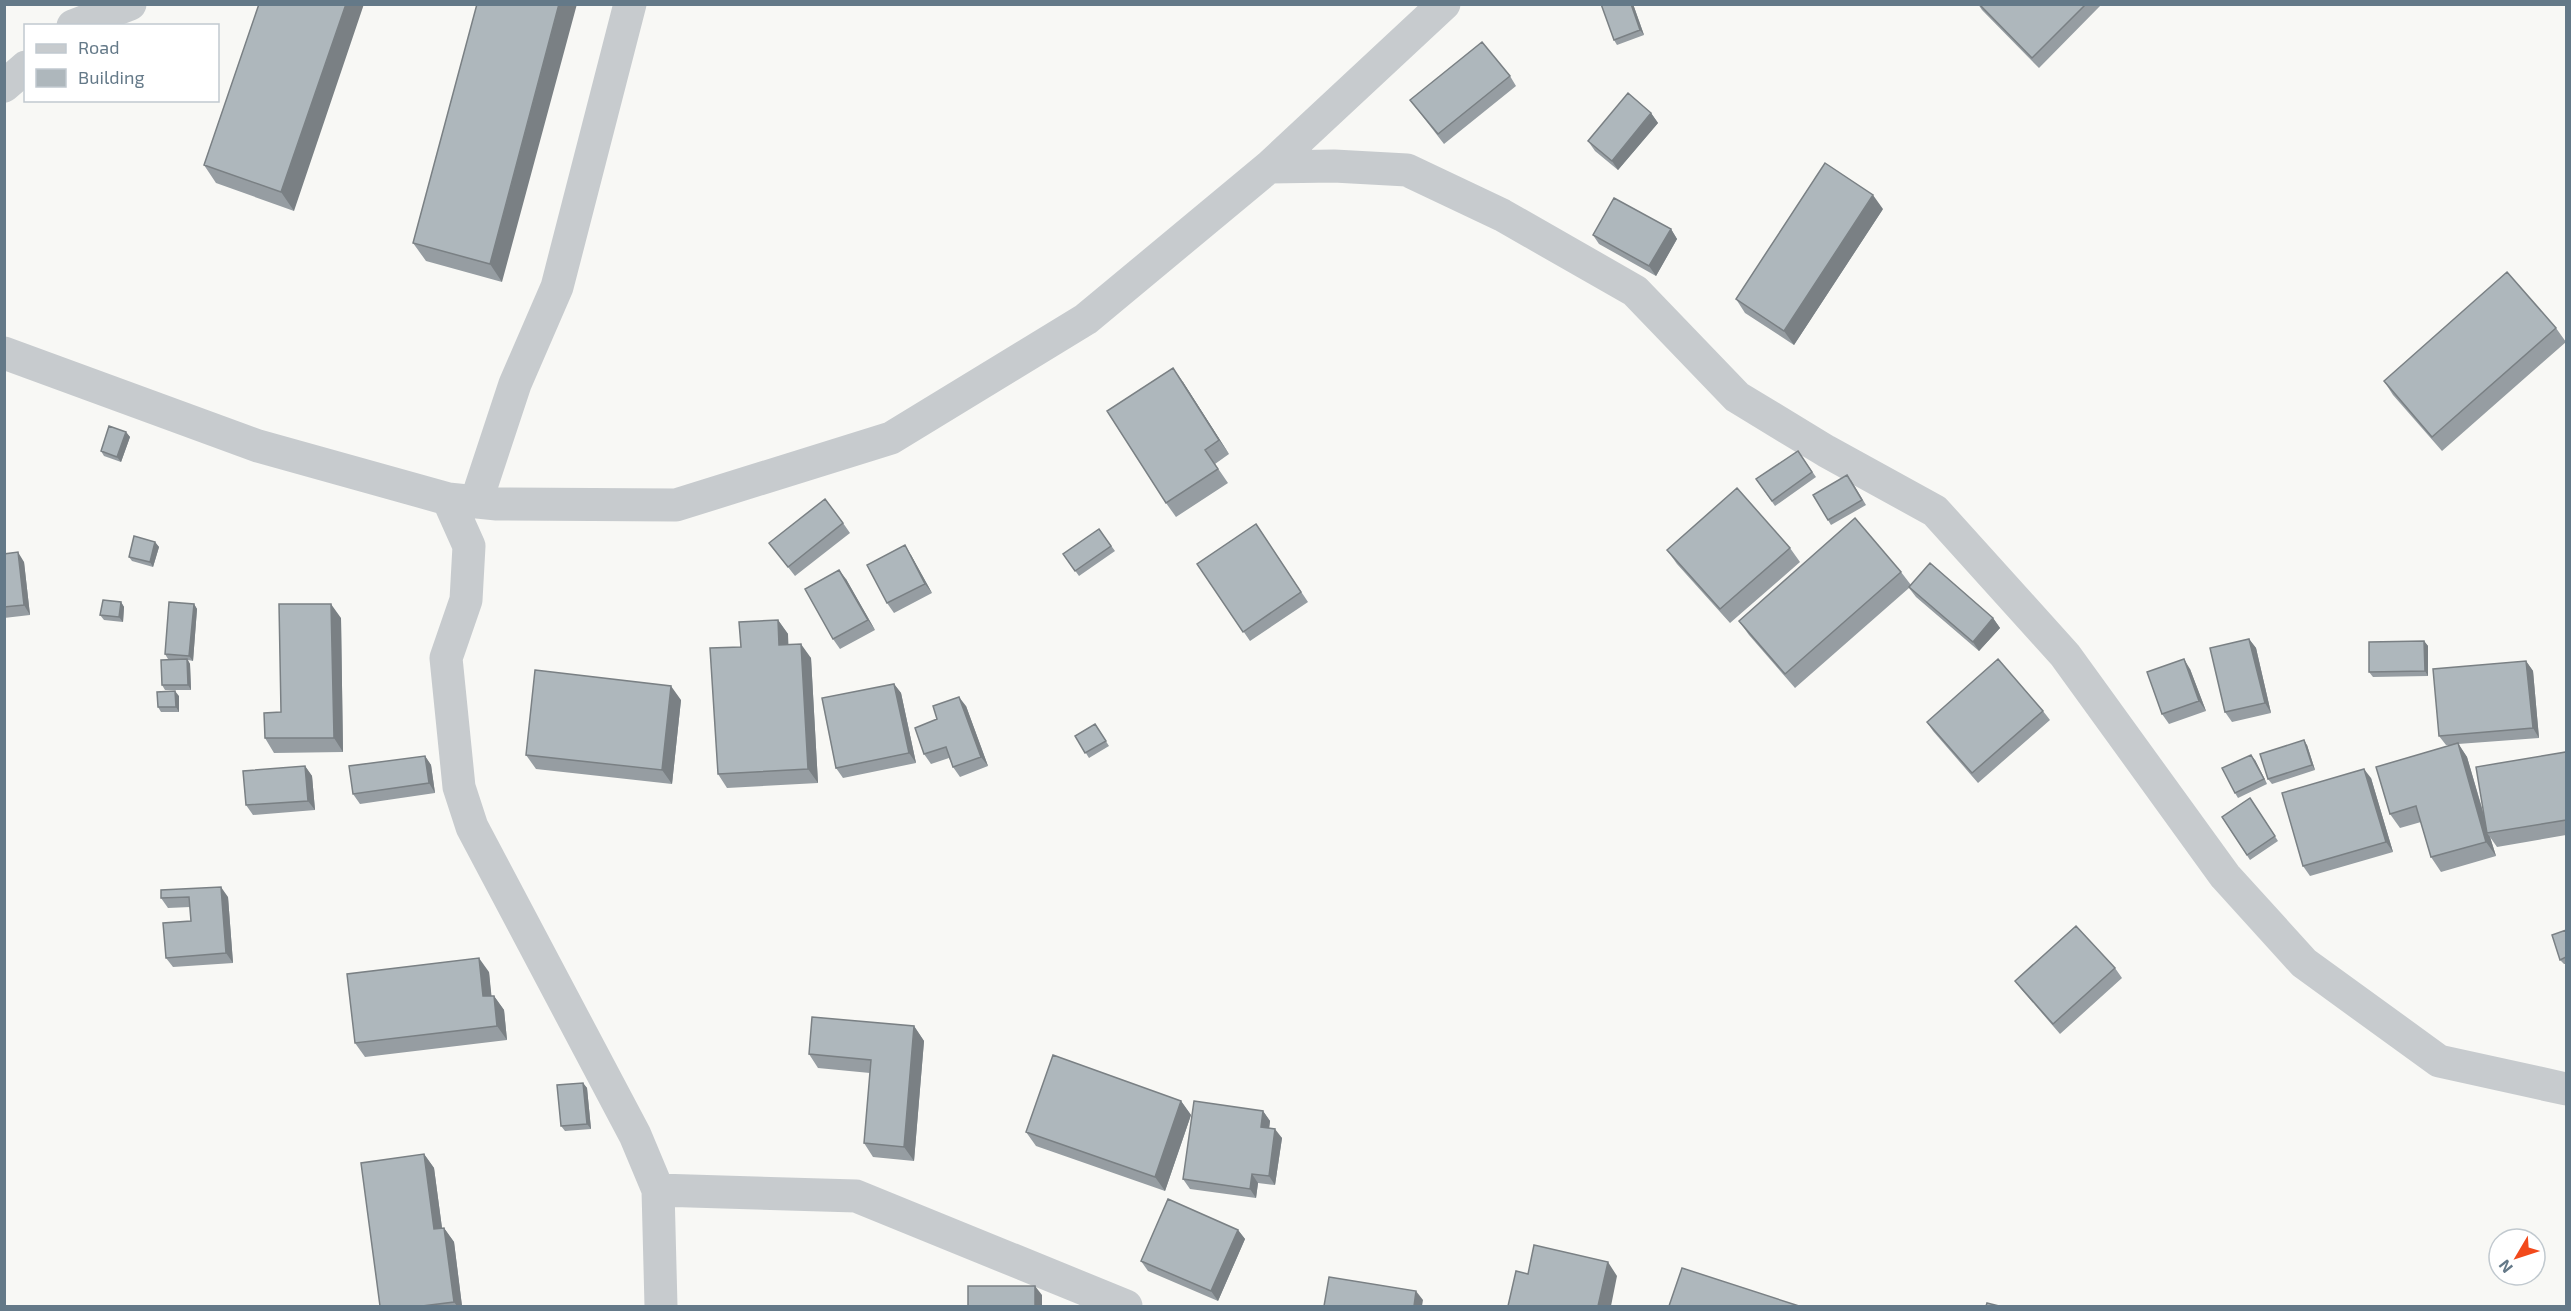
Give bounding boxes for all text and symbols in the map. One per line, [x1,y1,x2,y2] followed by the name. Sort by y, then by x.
[24,24,219,102] legend
[78,36,119,58] text: Road
[78,66,145,88] text: Building
[2487,1227,2547,1287] north arrow
[2494,1256,2516,1277] text: N

